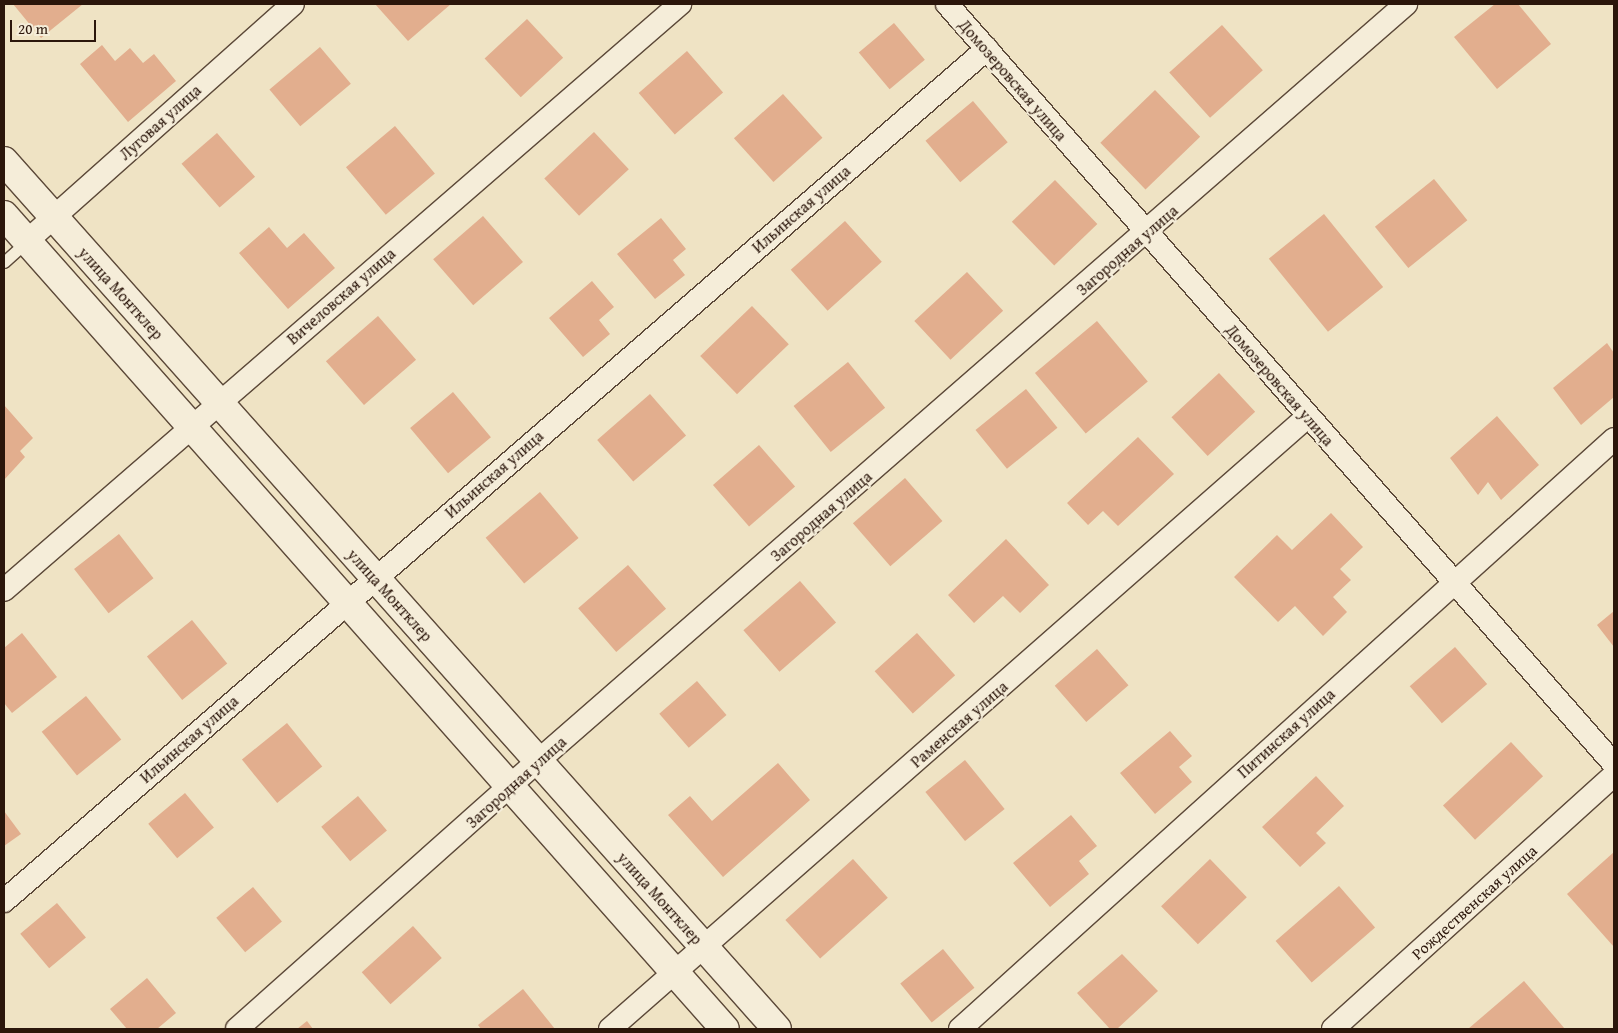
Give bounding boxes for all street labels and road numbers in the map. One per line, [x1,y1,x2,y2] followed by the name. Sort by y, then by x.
[955,15,1071,145] street label: Домозеровская улица
[115,80,205,164] street label: Луговая улица
[748,161,854,257] street label: Ильинская улица
[1072,201,1182,299] street label: Загородная улица
[74,243,168,343] street label: улица Монтклер
[283,244,399,348] street label: Вичеловская улица
[1222,320,1338,450] street label: Домозеровская улица
[441,426,547,522] street label: Ильинская улица
[766,467,876,565] street label: Загородная улица
[343,545,437,645] street label: улица Монтклер
[907,677,1011,771] street label: Раменская улица
[1233,684,1339,782] street label: Питинская улица
[136,691,242,787] street label: Ильинская улица
[462,732,570,832] street label: Загородная улица
[1407,841,1541,963] street label: Рождественская улица
[613,848,707,948] street label: улица Монтклер

